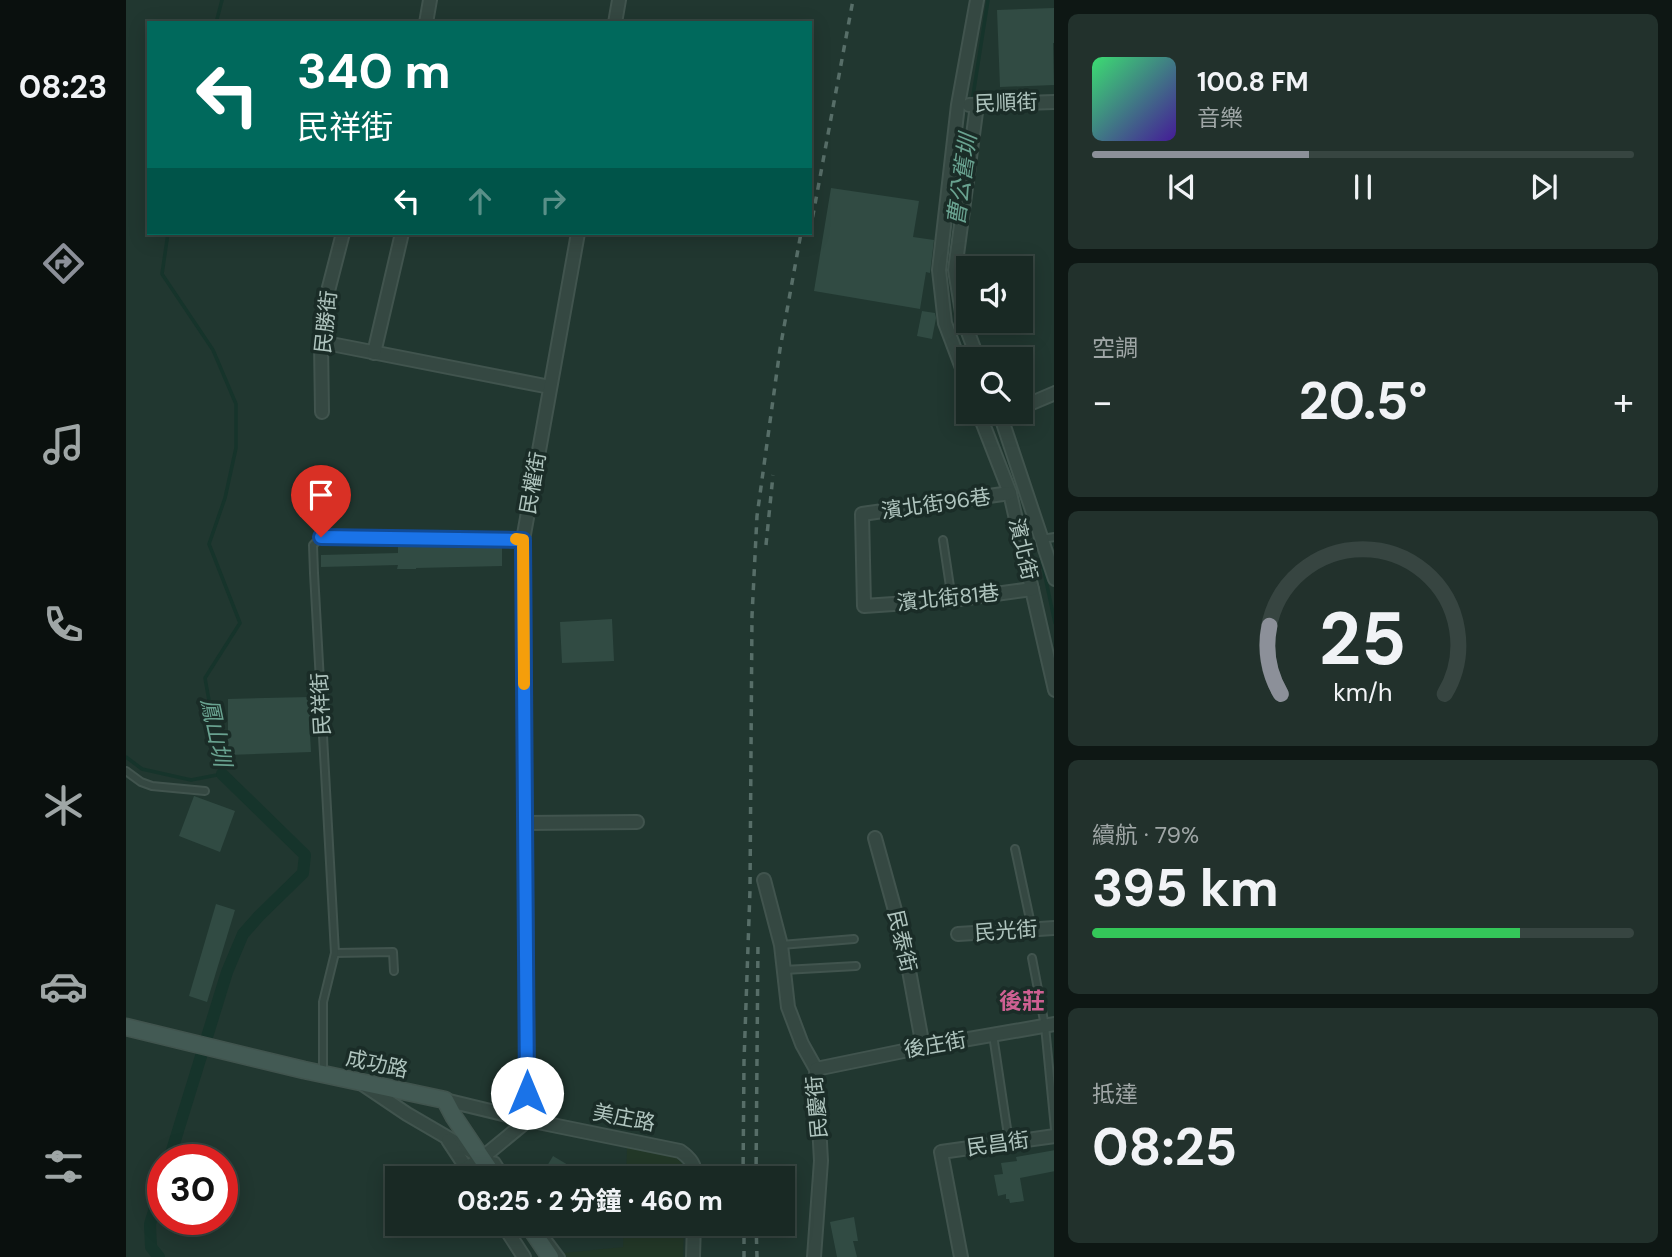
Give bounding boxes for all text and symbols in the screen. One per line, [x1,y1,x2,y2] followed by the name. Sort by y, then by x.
[297,39,451,103] text: 340 m
[182,49,273,140] icon: left
[1197,65,1309,99] text: 100.8 FM
[19,66,107,108] text: 08:23
[974,88,1038,118] street label: 民順街
[1197,103,1243,133] text: 音樂
[297,106,393,148] text: 民祥街
[941,129,984,228] water label: 曹公舊圳
[1163,168,1201,206] icon: previous
[1344,168,1382,206] icon: pause
[1525,168,1563,206] icon: next
[388,182,426,220] icon: left
[461,182,499,220] icon: ahead
[534,182,572,220] icon: right
[39,239,88,288] icon: directions
[956,256,1033,424] map controls
[956,256,1033,333] button: sound
[309,289,343,355] street label: 民勝街
[1092,333,1138,363] text: 空調
[956,347,1033,424] button: search
[1299,367,1427,435] text: 20.5°
[1092,377,1113,427] text: −
[1613,377,1634,427] text: +
[39,420,88,469] icon: music
[514,450,552,516] street label: 民權街
[291,465,351,537] pin
[302,476,340,514] icon: arrive
[879,482,993,526] street label: 濱北街96巷
[1002,515,1044,583] street label: 濱北街
[895,579,1001,617] street label: 濱北街81巷
[1319,593,1407,688] text: 25
[39,600,88,649] icon: phone
[305,672,337,736] street label: 民祥街
[1333,676,1393,709] text: km/h
[194,695,238,772] water label: 鳳山圳
[39,781,88,830] icon: climate
[1092,820,1199,850] text: 續航 · 79%
[1092,854,1279,922] text: 395 km
[881,907,923,975] street label: 民泰街
[974,915,1038,947] street label: 民光街
[39,962,88,1011] icon: car
[999,986,1045,1016] district label: 後莊
[902,1026,968,1064] street label: 後庄街
[343,1044,411,1084] street label: 成功路
[490,1056,564,1130] position arrow
[800,1074,834,1140] street label: 民慶街
[1092,1079,1138,1109] text: 抵達
[590,1098,658,1138] street label: 美庄路
[1092,1113,1237,1181] text: 08:25
[965,1126,1031,1162] street label: 民昌街
[39,1142,88,1191] icon: filters
[147,1144,238,1235] speed limit sign: 30
[457,1184,723,1218] text: 08:25 · 2 分鐘 · 460 m

